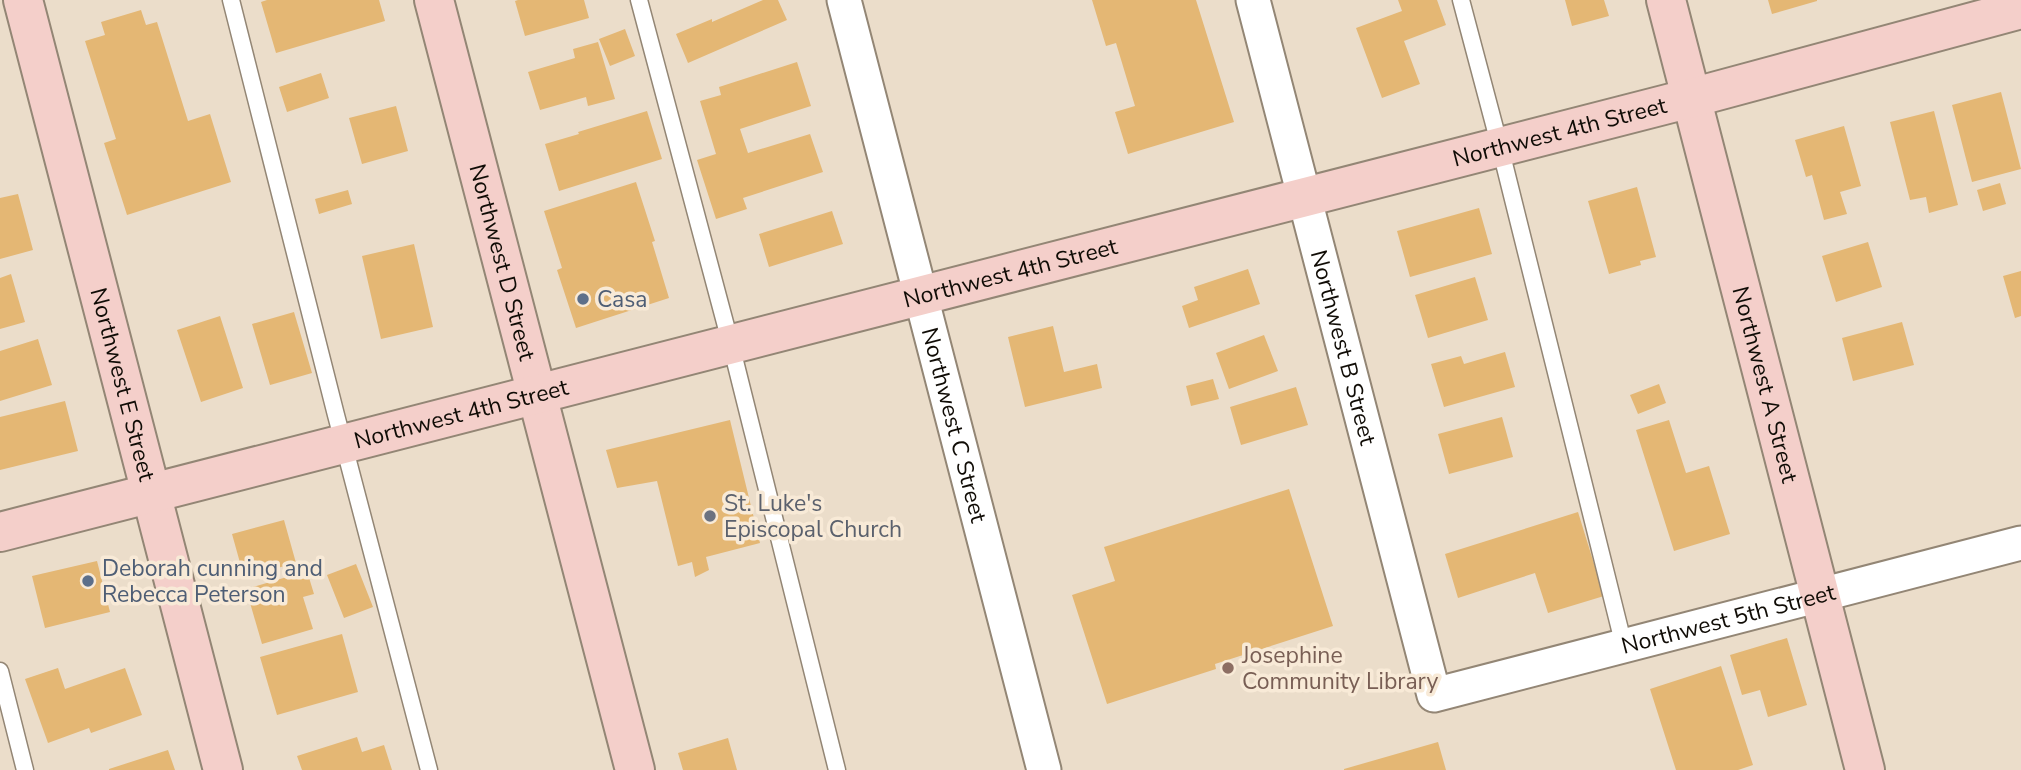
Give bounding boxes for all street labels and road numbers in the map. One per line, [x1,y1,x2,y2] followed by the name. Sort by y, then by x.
[1449,90,1671,175] street label: Northwest 4th Street
[461,161,543,365] street label: Northwest D Street
[900,231,1122,316] street label: Northwest 4th Street
[1303,247,1383,449] street label: Northwest B Street
[1725,283,1805,487] street label: Northwest A Street
[82,285,162,485] street label: Northwest E Street
[914,324,994,527] street label: Northwest C Street
[351,372,572,456] street label: Northwest 4th Street
[1618,577,1839,662] street label: Northwest 5th Street

